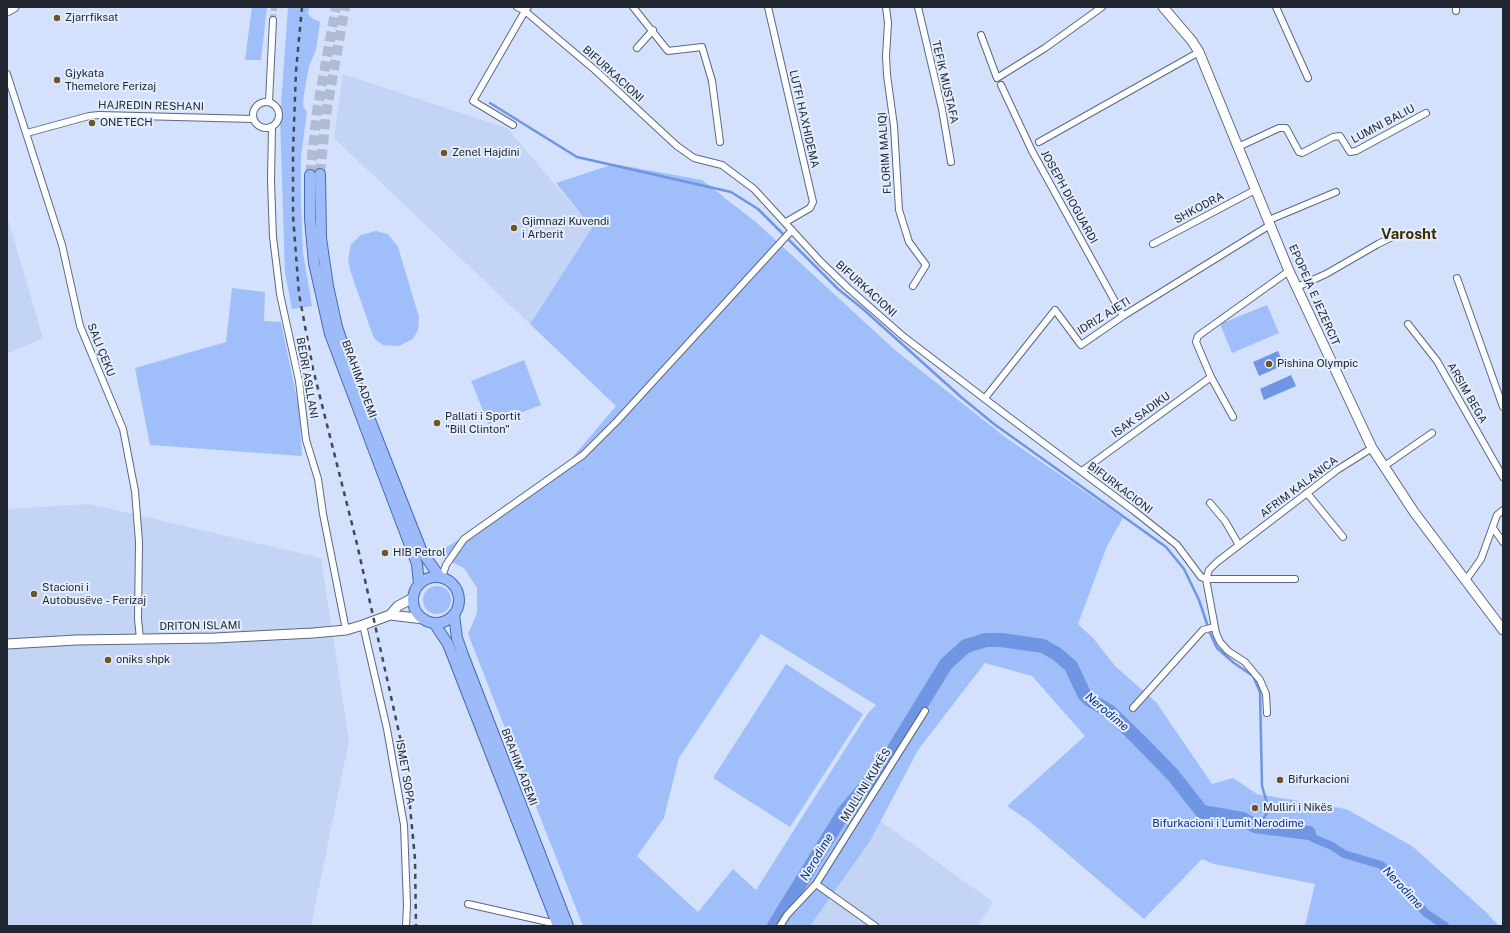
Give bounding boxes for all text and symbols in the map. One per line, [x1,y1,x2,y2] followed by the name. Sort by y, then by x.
[65,11,118,25] place label: Zjarrfiksat
[52,13,62,23] marker: Zjarrfiksat
[929,39,961,125] street label: TEFIK MUSTAFA
[580,43,646,105] street label: BIFURKACIONI
[65,67,156,93] place label: Gjykata Themelore Ferizaj
[786,69,822,169] street label: LUTFI HAXHIDEMA
[52,75,62,85] marker: Gjykata Themelore Ferizaj
[98,98,204,114] street label: HAJREDIN RESHANI
[1349,102,1417,146] street label: LUMNI BALIU
[876,112,894,194] street label: FLORIM MALIQI
[100,116,153,130] place label: ONETECH
[87,118,97,128] marker: ONETECH
[452,146,520,160] place label: Zenel Hajdini
[439,148,449,158] marker: Zenel Hajdini
[1038,148,1100,246] street label: JOSEPH DIOGUARDI
[1172,189,1226,227] street label: SHKODRA
[522,215,609,241] place label: Gjimnazi Kuvendi i Arberit
[509,223,519,233] marker: Gjimnazi Kuvendi i Arberit
[1381,225,1437,243] district label: Varosht
[1286,242,1342,348] street label: EPOPEJA E JEZERCIT
[833,258,899,320] street label: BIFURKACIONI
[1075,295,1133,337] street label: IDRIZ AJETI
[84,321,118,379] street label: SALI ÇEKU
[293,336,321,420] street label: BEDRI ASLLANI
[339,338,379,420] street label: BRAHIM ADEMI
[1277,357,1358,371] place label: Pishina Olympic
[1264,359,1274,369] marker: Pishina Olympic
[1444,360,1490,426] street label: ARSIM BEGA
[1109,389,1173,441] street label: ISAK SADIKU
[445,410,521,436] place label: Pallati i Sportit "Bill Clinton"
[432,418,442,428] marker: Pallati i Sportit "Bill Clinton"
[1258,454,1340,520] street label: AFRIM KALANICA
[1085,459,1155,517] street label: BIFURKACIONI
[393,546,446,560] place label: HIB Petrol
[380,548,390,558] marker: HIB Petrol
[42,581,146,607] place label: Stacioni i Autobusëve - Ferizaj
[29,589,39,599] marker: Stacioni i Autobusëve - Ferizaj
[159,619,241,633] street label: DRITON ISLAMI
[116,653,170,667] place label: oniks shpk
[103,655,113,665] marker: oniks shpk
[1082,690,1132,734] water label: Nerodime
[498,726,540,808] street label: BRAHIM ADEMI
[393,738,417,806] street label: ISMET SOPA
[838,746,894,824] street label: MULLINI KUKËS
[1288,773,1349,787] place label: Bifurkacioni
[1275,775,1285,785] marker: Bifurkacioni
[1263,801,1332,815] place label: Mulliri i Nikës
[1250,803,1260,813] marker: Mulliri i Nikës
[1152,817,1304,831] park label: Bifurkacioni i Lumit Nerodime
[797,831,837,883] water label: Nerodime
[1380,864,1426,912] water label: Nerodime

